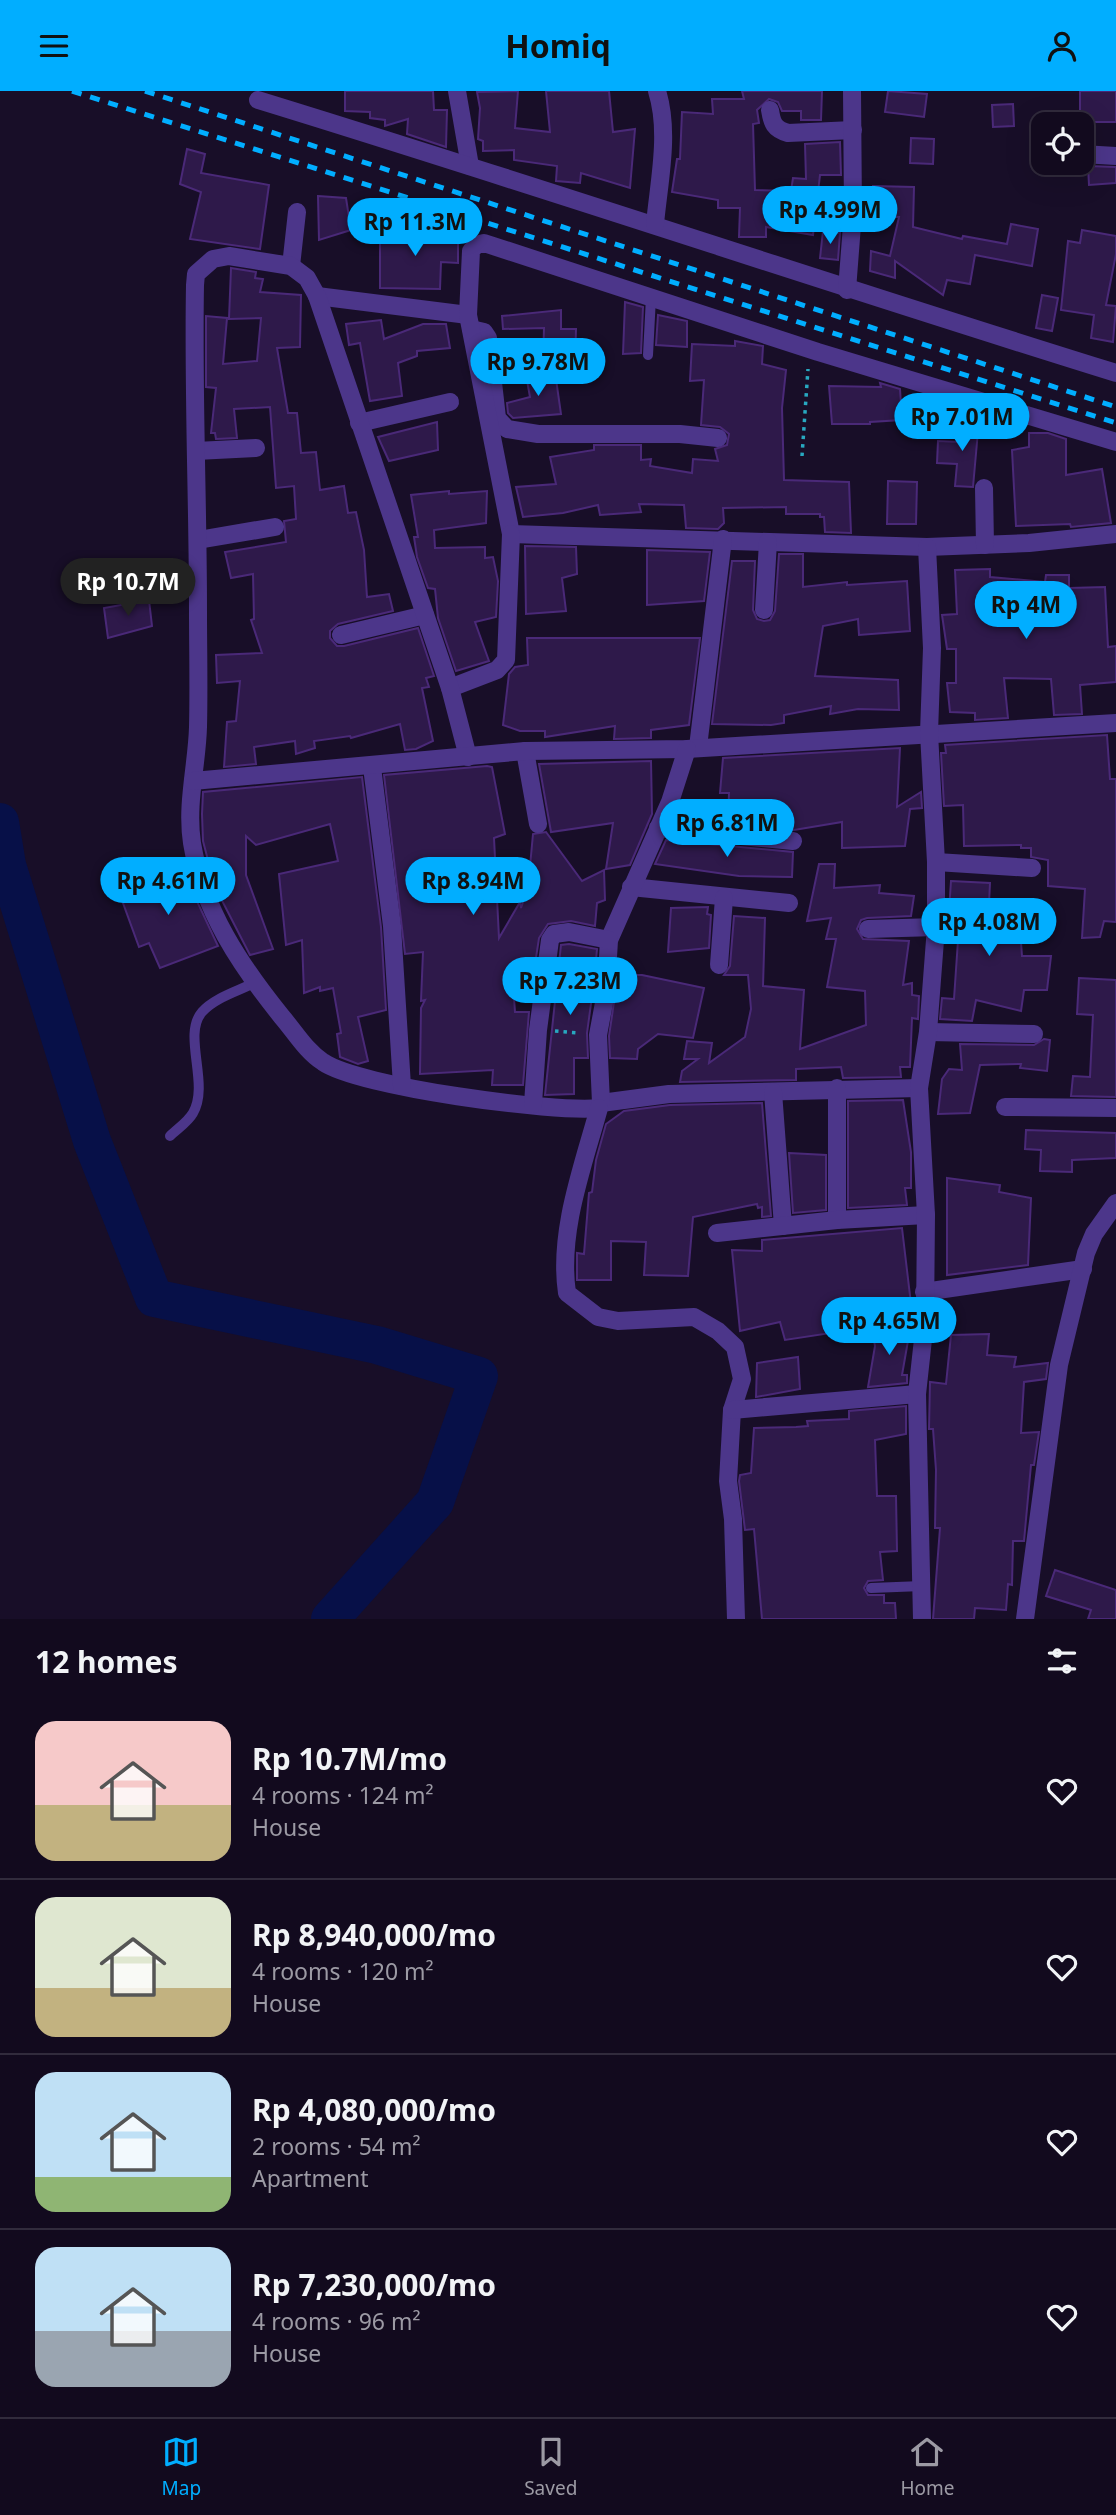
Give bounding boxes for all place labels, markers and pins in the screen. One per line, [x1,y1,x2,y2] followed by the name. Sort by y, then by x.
[758,187,902,246] pin: Rp 4.99M
[343,199,487,258] pin: Rp 11.3M
[466,338,610,398] pin: Rp 9.78M
[890,393,1034,453] pin: Rp 7.01M
[56,559,200,618] pin: Rp 10.7M
[977,581,1075,641] pin: Rp 4M
[655,799,799,859] pin: Rp 6.81M
[96,857,240,917] pin: Rp 4.61M
[401,857,545,917] pin: Rp 8.94M
[917,899,1061,958] pin: Rp 4.08M
[498,957,642,1017] pin: Rp 7.23M
[817,1297,961,1357] pin: Rp 4.65M

